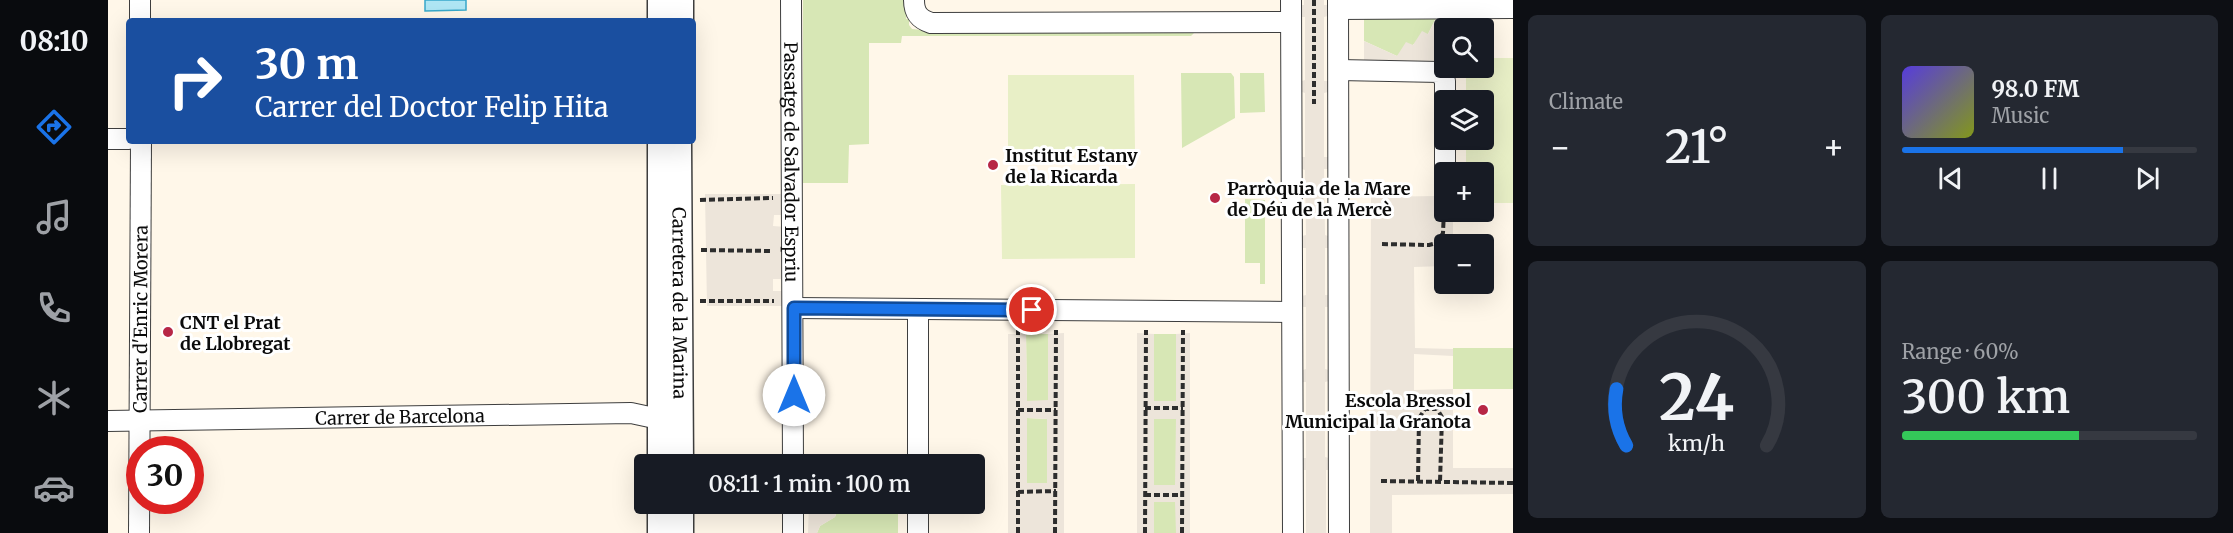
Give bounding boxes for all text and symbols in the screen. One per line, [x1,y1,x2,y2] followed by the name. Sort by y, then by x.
[1434,18,1494,294] map controls
[1434,18,1494,78] button: search
[19,24,89,58] text: 08:10
[255,38,359,90] text: 30 m
[156,42,234,120] icon: right
[780,42,804,282] street label: Passatge de Salvador Espriu
[1992,75,2079,103] text: 98.0 FM
[1549,89,1623,114] text: Climate
[255,90,608,124] text: Carrer del Doctor Felip Hita
[1434,90,1494,150] button: layers
[1992,103,2049,128] text: Music
[33,106,75,148] icon: directions
[1665,119,1729,175] text: 21°
[1549,127,1571,168] text: −
[1822,127,1845,168] text: +
[1005,144,1138,188] place label: Institut Estany de la Ricarda
[986,158,1000,172] marker: Institut Estany de la Ricarda
[1434,162,1494,222] button: +
[1934,162,1967,195] icon: previous
[2033,162,2066,195] icon: pause
[2131,162,2164,195] icon: next
[1227,177,1411,221] place label: Parròquia de la Mare de Déu de la Mercè
[1208,191,1222,205] marker: Parròquia de la Mare de Déu de la Mercè
[33,196,75,238] icon: music
[668,207,692,399] street label: Carretera de la Marina
[128,225,152,413] street label: Carrer d'Enric Morera
[1434,234,1494,294] button: −
[1006,284,1057,335] pin
[33,287,75,329] icon: phone
[1015,293,1048,326] icon: arrive
[180,311,291,355] place label: CNT el Prat de Llobregat
[161,325,175,339] marker: CNT el Prat de Llobregat
[1902,339,2019,364] text: Range · 60%
[1659,359,1734,437] text: 24
[762,363,826,427] position arrow
[1902,369,2070,425] text: 300 km
[33,377,75,419] icon: climate
[1285,389,1471,433] place label: Escola Bressol Municipal la Granota
[1476,403,1490,417] marker: Escola Bressol Municipal la Granota
[315,404,485,429] street label: Carrer de Barcelona
[1668,431,1725,458] text: km/h
[126,436,204,514] speed limit sign: 30
[33,467,75,509] icon: car
[708,470,911,498] text: 08:11 · 1 min · 100 m

